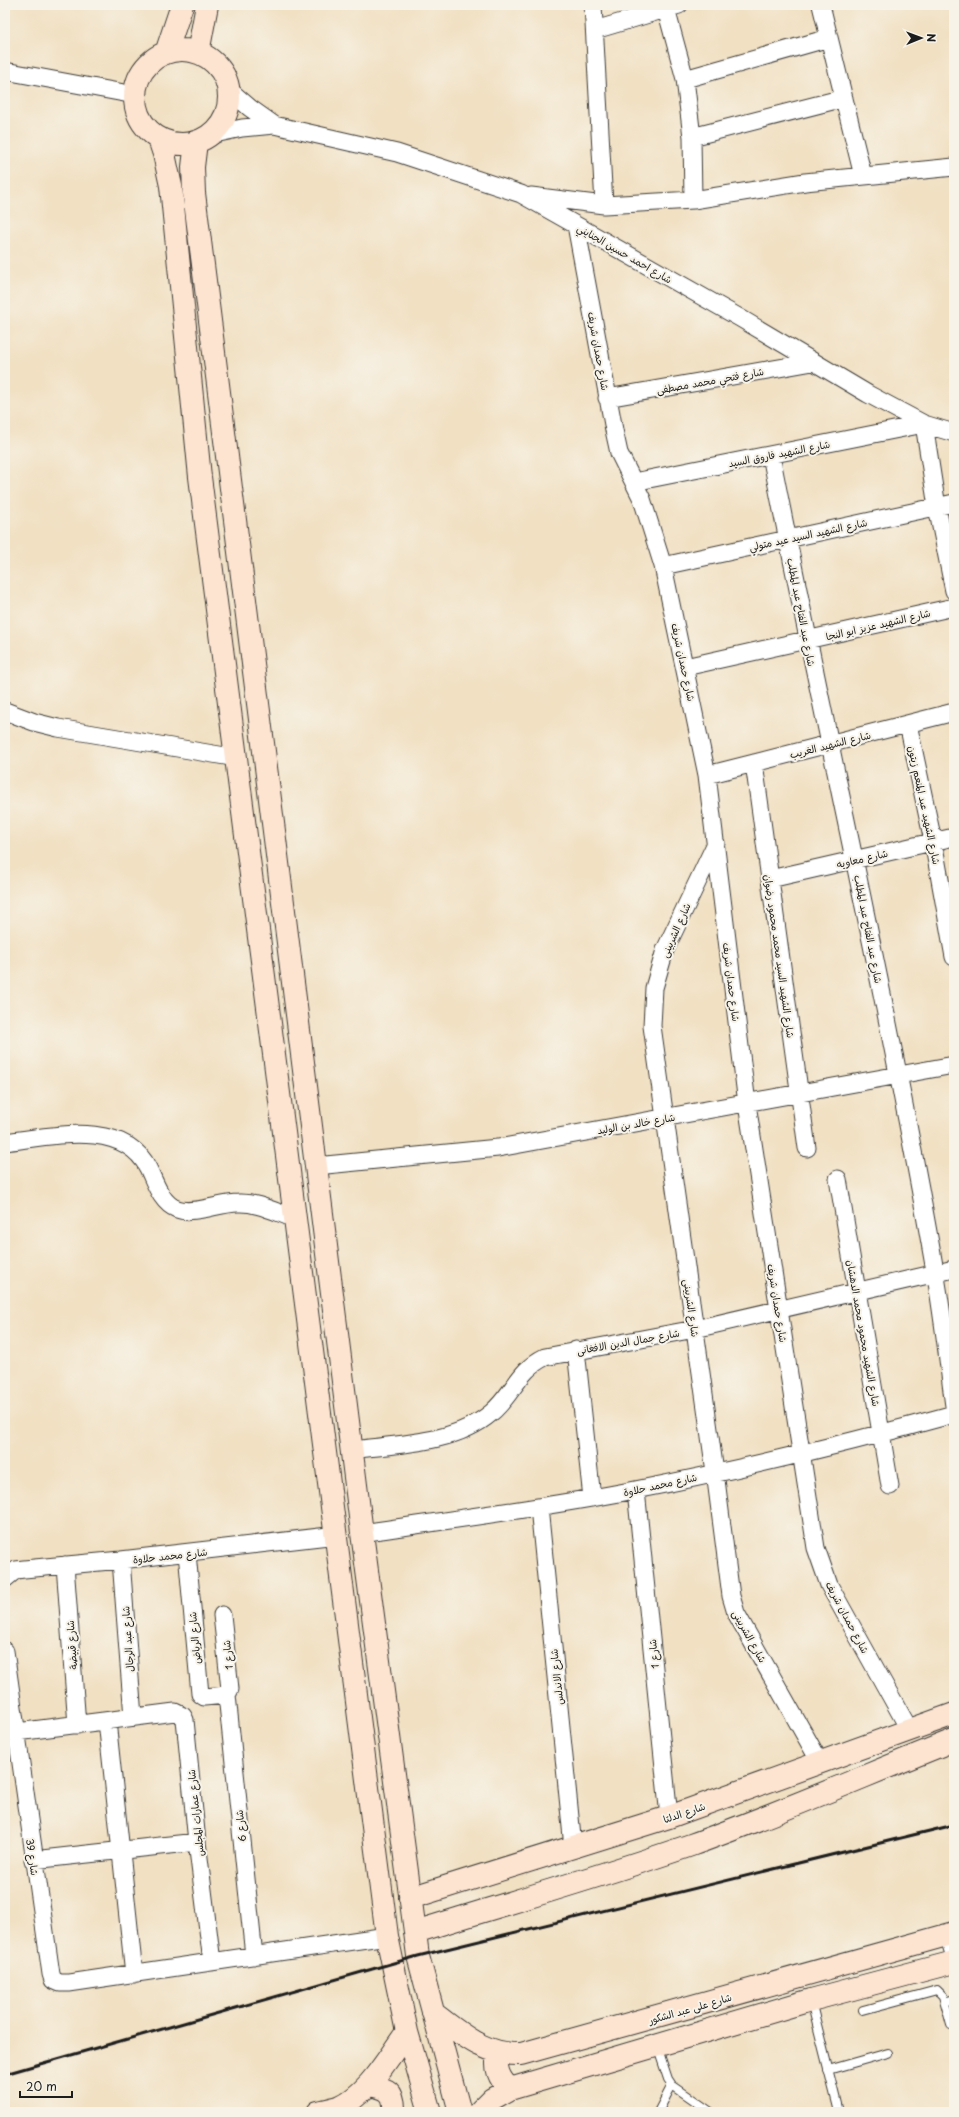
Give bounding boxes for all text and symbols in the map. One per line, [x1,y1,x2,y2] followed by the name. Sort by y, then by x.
[901,18,941,58] north arrow
[923,33,940,43] text: N
[573,220,676,289] street label: شارع احمد حسين الجنايني
[584,311,613,392] street label: شارع حمدان شريف
[655,363,766,400] street label: شارع فتحي محمد مصطفى
[727,436,832,471] street label: شارع الشهيد فاروق السيد
[748,514,869,557] street label: شارع الشهيد السيد عيد متولي
[783,557,820,668] street label: شارع عبد الفتاح عبد المطلب
[824,605,932,644] street label: شارع الشهيد عزيز ابو النجا
[667,622,700,703] street label: شارع حمدان شريف
[788,727,873,762] street label: شارع الشهيد الغريب
[904,744,945,866] street label: شارع الشهيد عبد المنعم زيتون
[835,845,890,872] street label: شارع معاويه
[760,873,799,1039] street label: شارع الشهيد السيد محمد محمود رضوان
[850,874,887,985] street label: شارع عبد الفتاح عبد المطلب
[656,900,695,960] street label: شارع الشربينى
[719,942,744,1023] street label: شارع حمدان شريف
[596,1109,677,1138] street label: شارع خالد بن الوليد
[843,1259,884,1408] street label: شارع الشهيد محمود محمد الدهشان
[763,1263,792,1344] street label: شارع حمدان شريف
[680,1278,704,1338] street label: شارع الشربينى
[575,1325,681,1358] street label: شارع جمال الدين الافغانى
[622,1469,699,1500] street label: شارع محمد حلاوة
[132,1544,208,1567] street label: شارع محمد حلاوة
[822,1578,873,1656] street label: شارع حمدان شريف
[117,1605,138,1673] street label: شارع عبد الرجال
[728,1607,771,1666] street label: شارع الشربينى
[184,1611,205,1665] street label: شارع الرياض
[62,1620,81,1670] street label: شارع قبيضة
[644,1638,663,1669] street label: شارع 1
[218,1639,237,1670] street label: شارع 1
[546,1648,567,1706] street label: شارع الاندلس
[183,1768,208,1857] street label: شارع عمارات المجلس
[661,1798,708,1827] street label: شارع الدلتا
[231,1809,250,1843] street label: شارع 6
[22,1838,43,1877] street label: شارع 39
[646,1989,734,2028] street label: شارع على عبد الشكور
[20,2073,72,2099] scale bar
[26,2077,57,2095] text: 20 m

